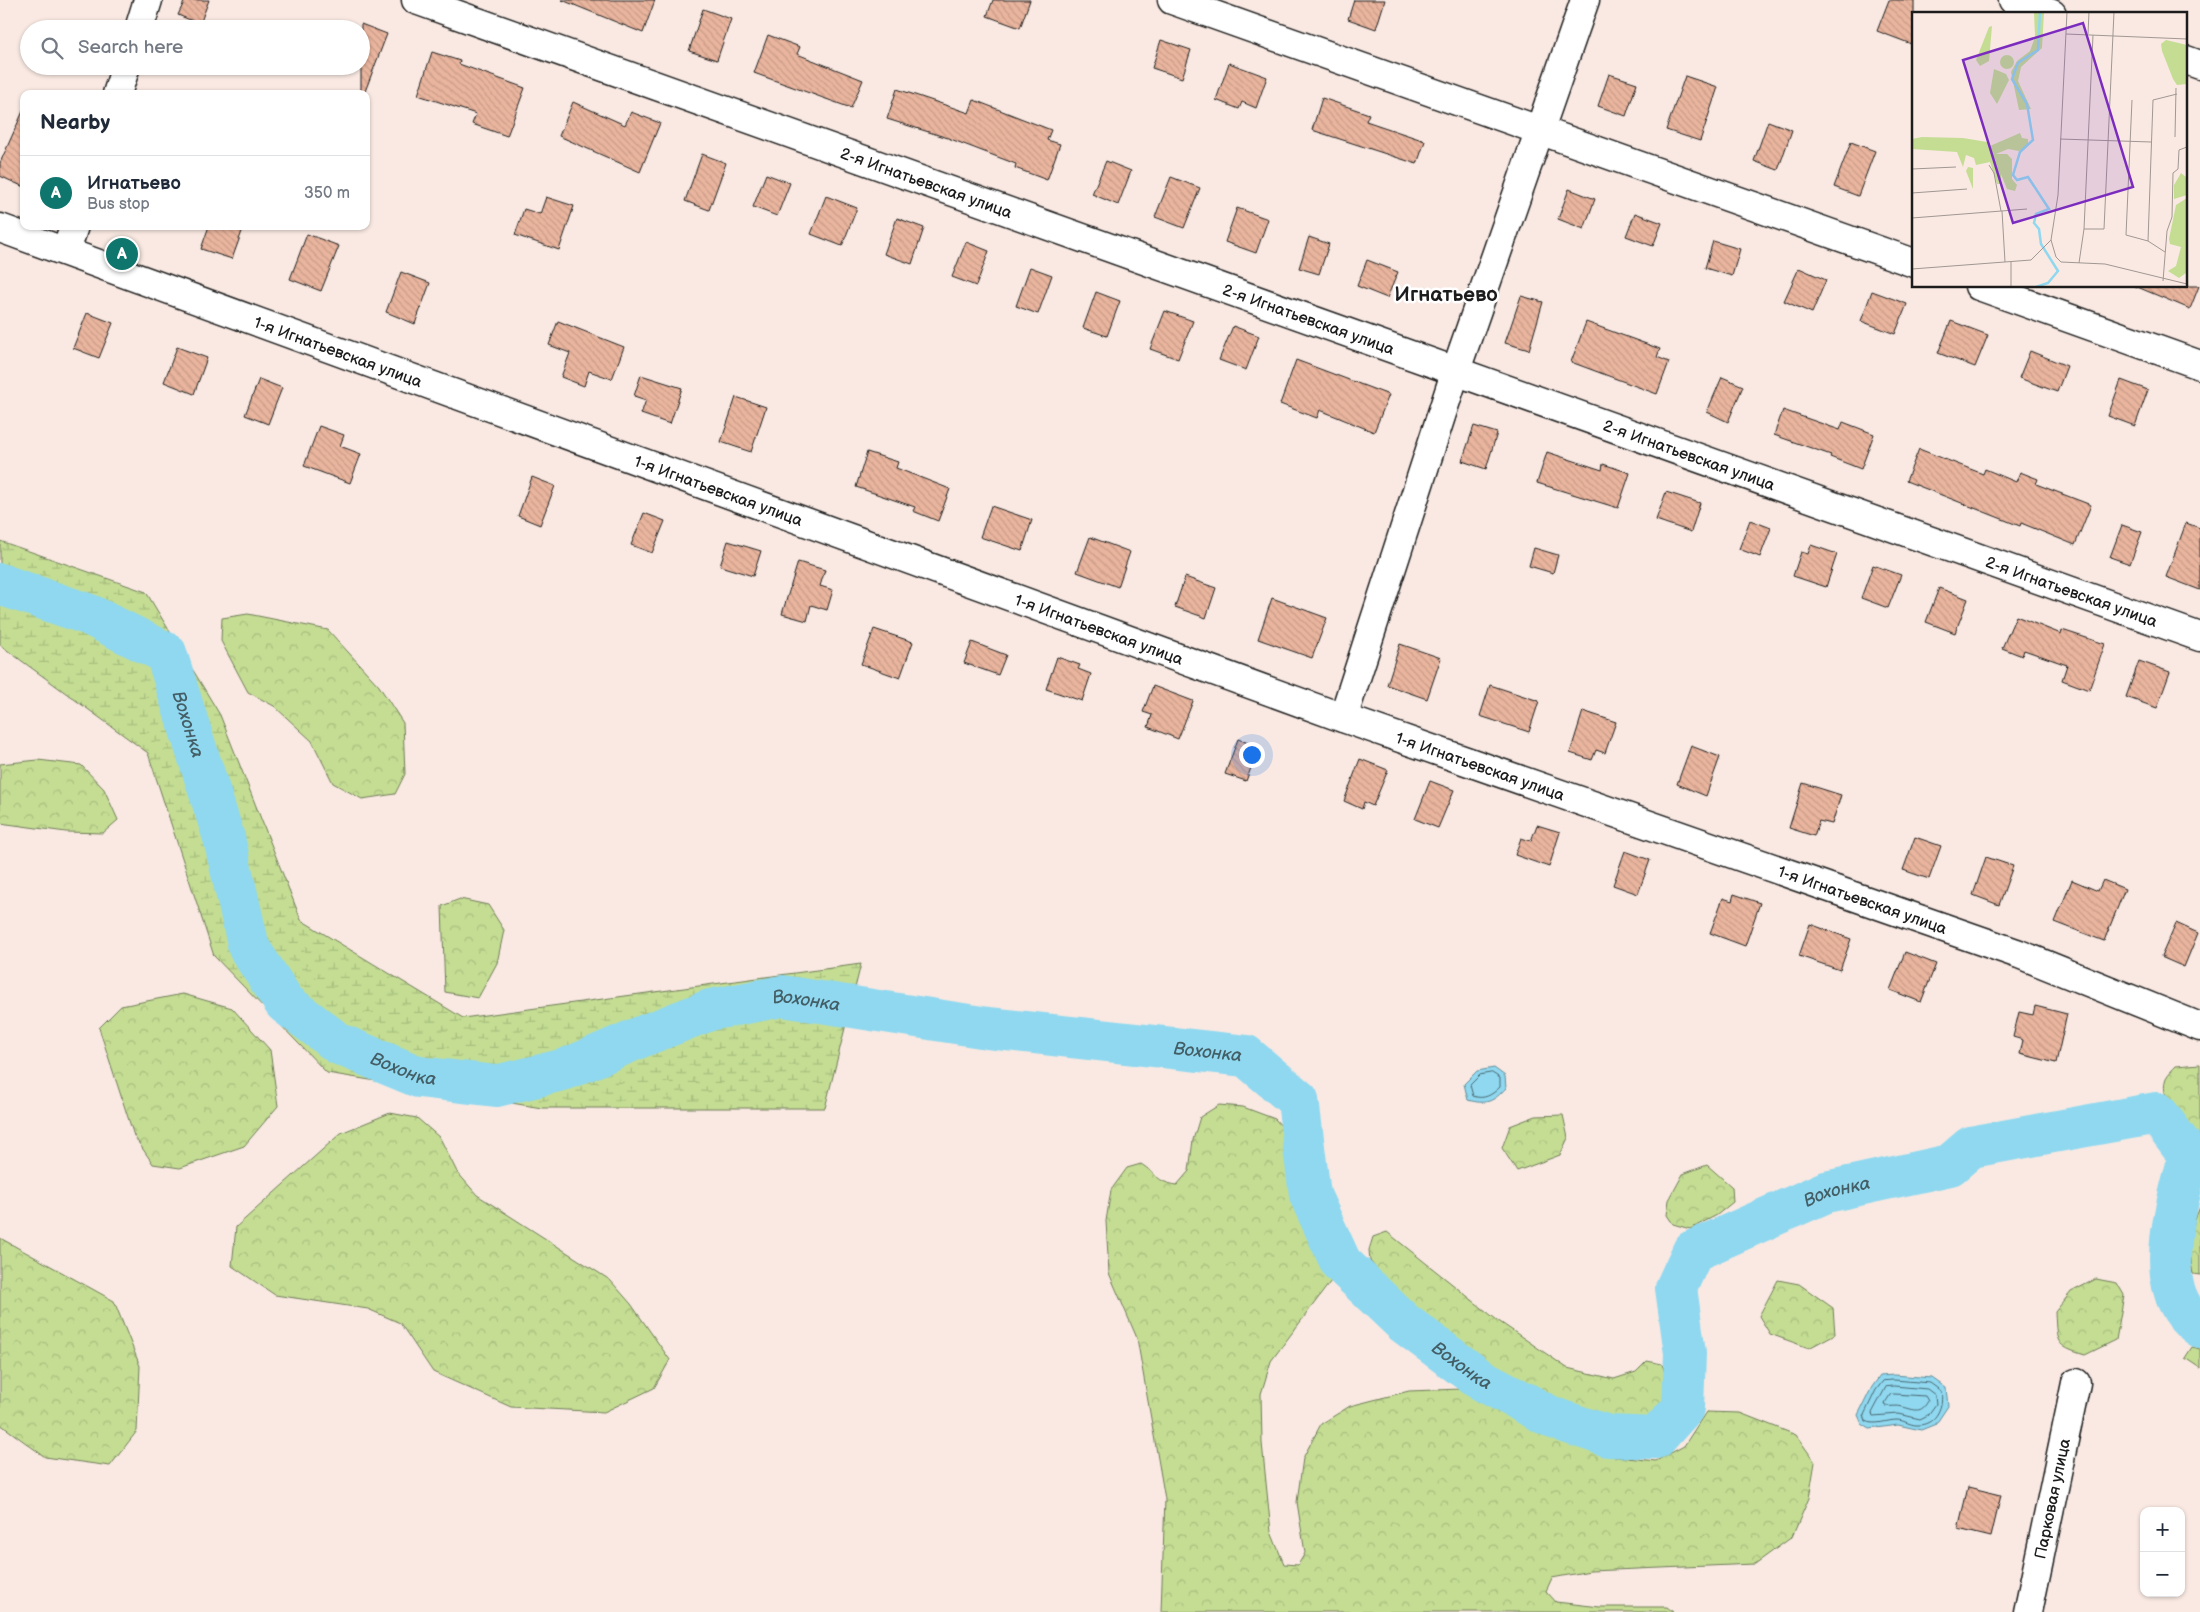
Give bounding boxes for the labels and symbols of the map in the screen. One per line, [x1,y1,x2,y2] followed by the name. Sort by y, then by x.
[1912,12,2188,288] inset map
[838,144,1015,223] street label: 2-я Игнатьевская улица
[106,235,138,273] pin: A
[1220,281,1397,360] street label: 2-я Игнатьевская улица
[1394,282,1498,307] district label: Игнатьево
[251,313,425,392] street label: 1-я Игнатьевская улица
[1600,417,1778,496] street label: 2-я Игнатьевская улица
[631,452,805,531] street label: 1-я Игнатьевская улица
[1983,553,2160,632] street label: 2-я Игнатьевская улица
[1012,591,1186,670] street label: 1-я Игнатьевская улица
[168,689,208,761] water label: Вохонка
[1393,729,1567,806] street label: 1-я Игнатьевская улица
[1239,742,1265,768] your location
[1775,863,1950,939] street label: 1-я Игнатьевская улица
[770,986,842,1016] water label: Вохонка
[1172,1038,1243,1067] water label: Вохонка
[367,1048,438,1090] water label: Вохонка
[1800,1173,1872,1212] water label: Вохонка
[1428,1337,1495,1394] water label: Вохонка
[2031,1436,2075,1561] street label: Парковая улица

